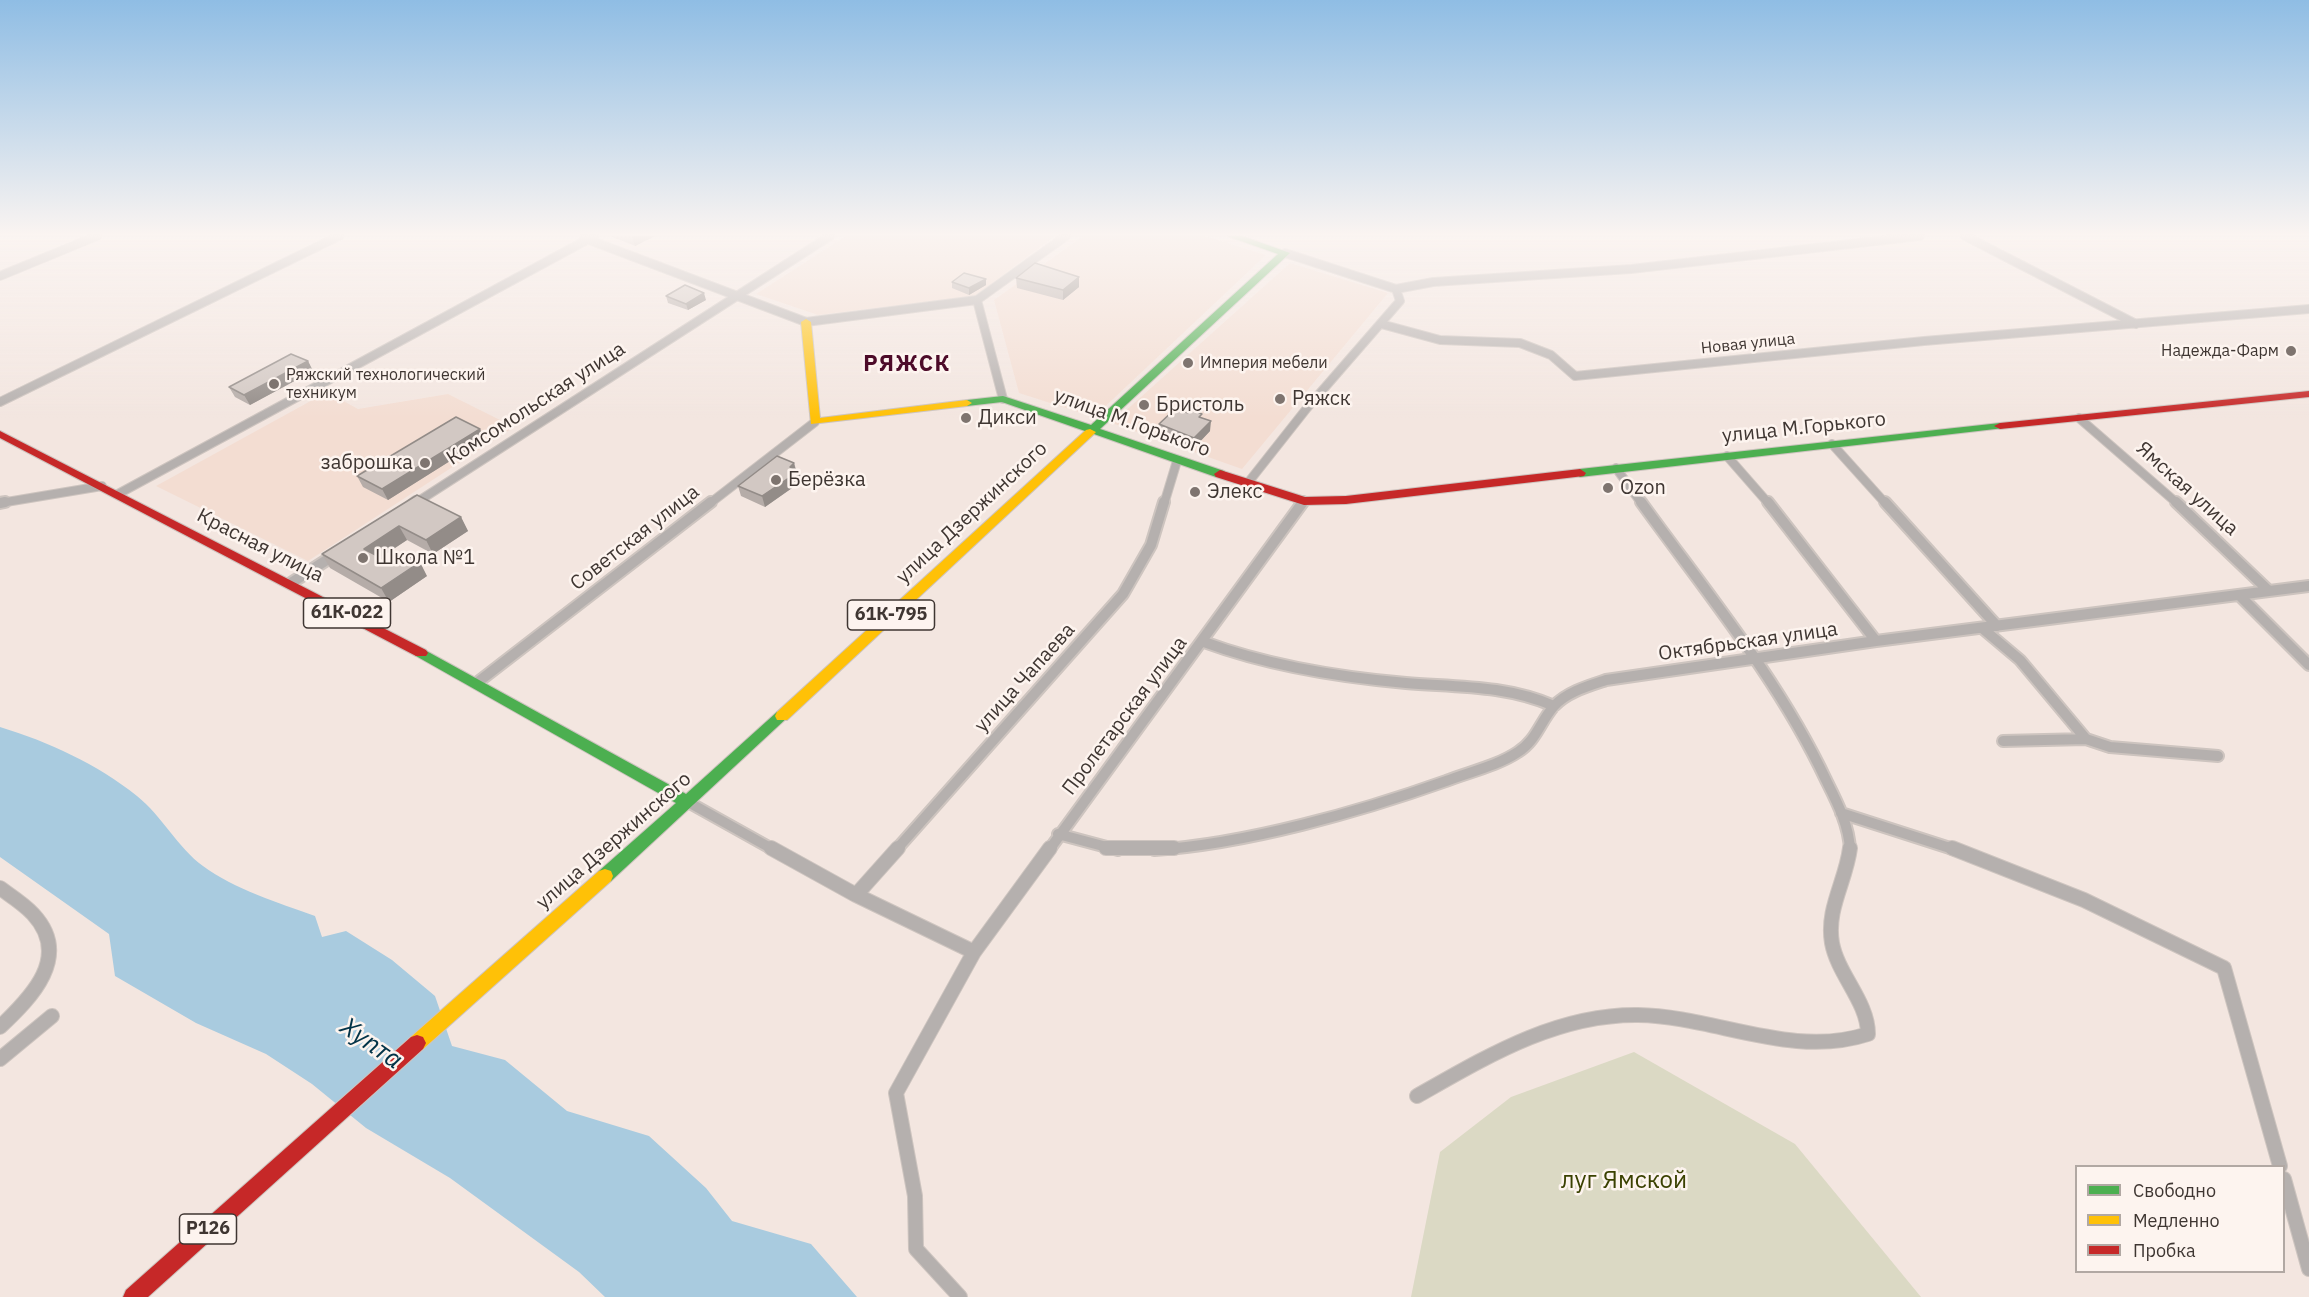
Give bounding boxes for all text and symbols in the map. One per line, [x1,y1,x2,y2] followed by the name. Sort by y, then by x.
[1700,330,1796,358] street label: Новая улица
[442,337,630,471] street label: Комсомольская улица
[2161,341,2279,361] place label: Надежда-Фарм
[2284,344,2298,358] marker: Надежда-Фарм
[863,352,951,378] district label: РЯЖСК
[1200,353,1328,373] place label: Империя мебели
[1181,356,1195,370] marker: Империя мебели
[286,365,485,403] place label: Ряжский технологический техникум
[267,377,281,391] marker: Ряжский технологический техникум
[1051,384,1213,462] street label: улица М.Горького
[1292,387,1351,411] place label: Ряжск
[1273,392,1287,406] marker: Ряжск
[1156,393,1244,417] place label: Бристоль
[1137,398,1151,412] marker: Бристоль
[978,406,1037,430] place label: Дикси
[1721,407,1887,449] street label: улица М.Горького
[959,411,973,425] marker: Дикси
[892,437,1052,589] street label: улица Дзержинского
[2131,437,2243,541] street label: Ямская улица
[321,451,413,475] place label: заброшка
[418,456,432,470] marker: заброшка
[788,468,866,492] place label: Берёзка
[769,473,783,487] marker: Берёзка
[1620,476,1666,500] place label: Ozon
[566,480,704,596] street label: Советская улица
[1207,480,1262,504] place label: Элекс
[1601,481,1615,495] marker: Ozon
[1188,485,1202,499] marker: Элекс
[193,504,327,588] street label: Красная улица
[375,546,475,570] place label: Школа №1
[356,551,370,565] marker: Школа №1
[304,598,391,628] road number: 61К-022
[848,600,934,630] road number: 61К-795
[970,618,1080,738] street label: улица Чапаева
[1657,618,1839,666] street label: Октябрьская улица
[1058,632,1192,800] street label: Пролетарская улица
[532,767,696,915] street label: улица Дзержинского
[334,1012,408,1076] water label: Хупта
[2075,1165,2285,1273] legend
[1561,1167,1687,1195] park label: луг Ямской
[2133,1179,2216,1202] text: Свободно
[2133,1209,2220,1232] text: Медленно
[180,1214,236,1244] road number: Р126
[2133,1239,2196,1262] text: Пробка

